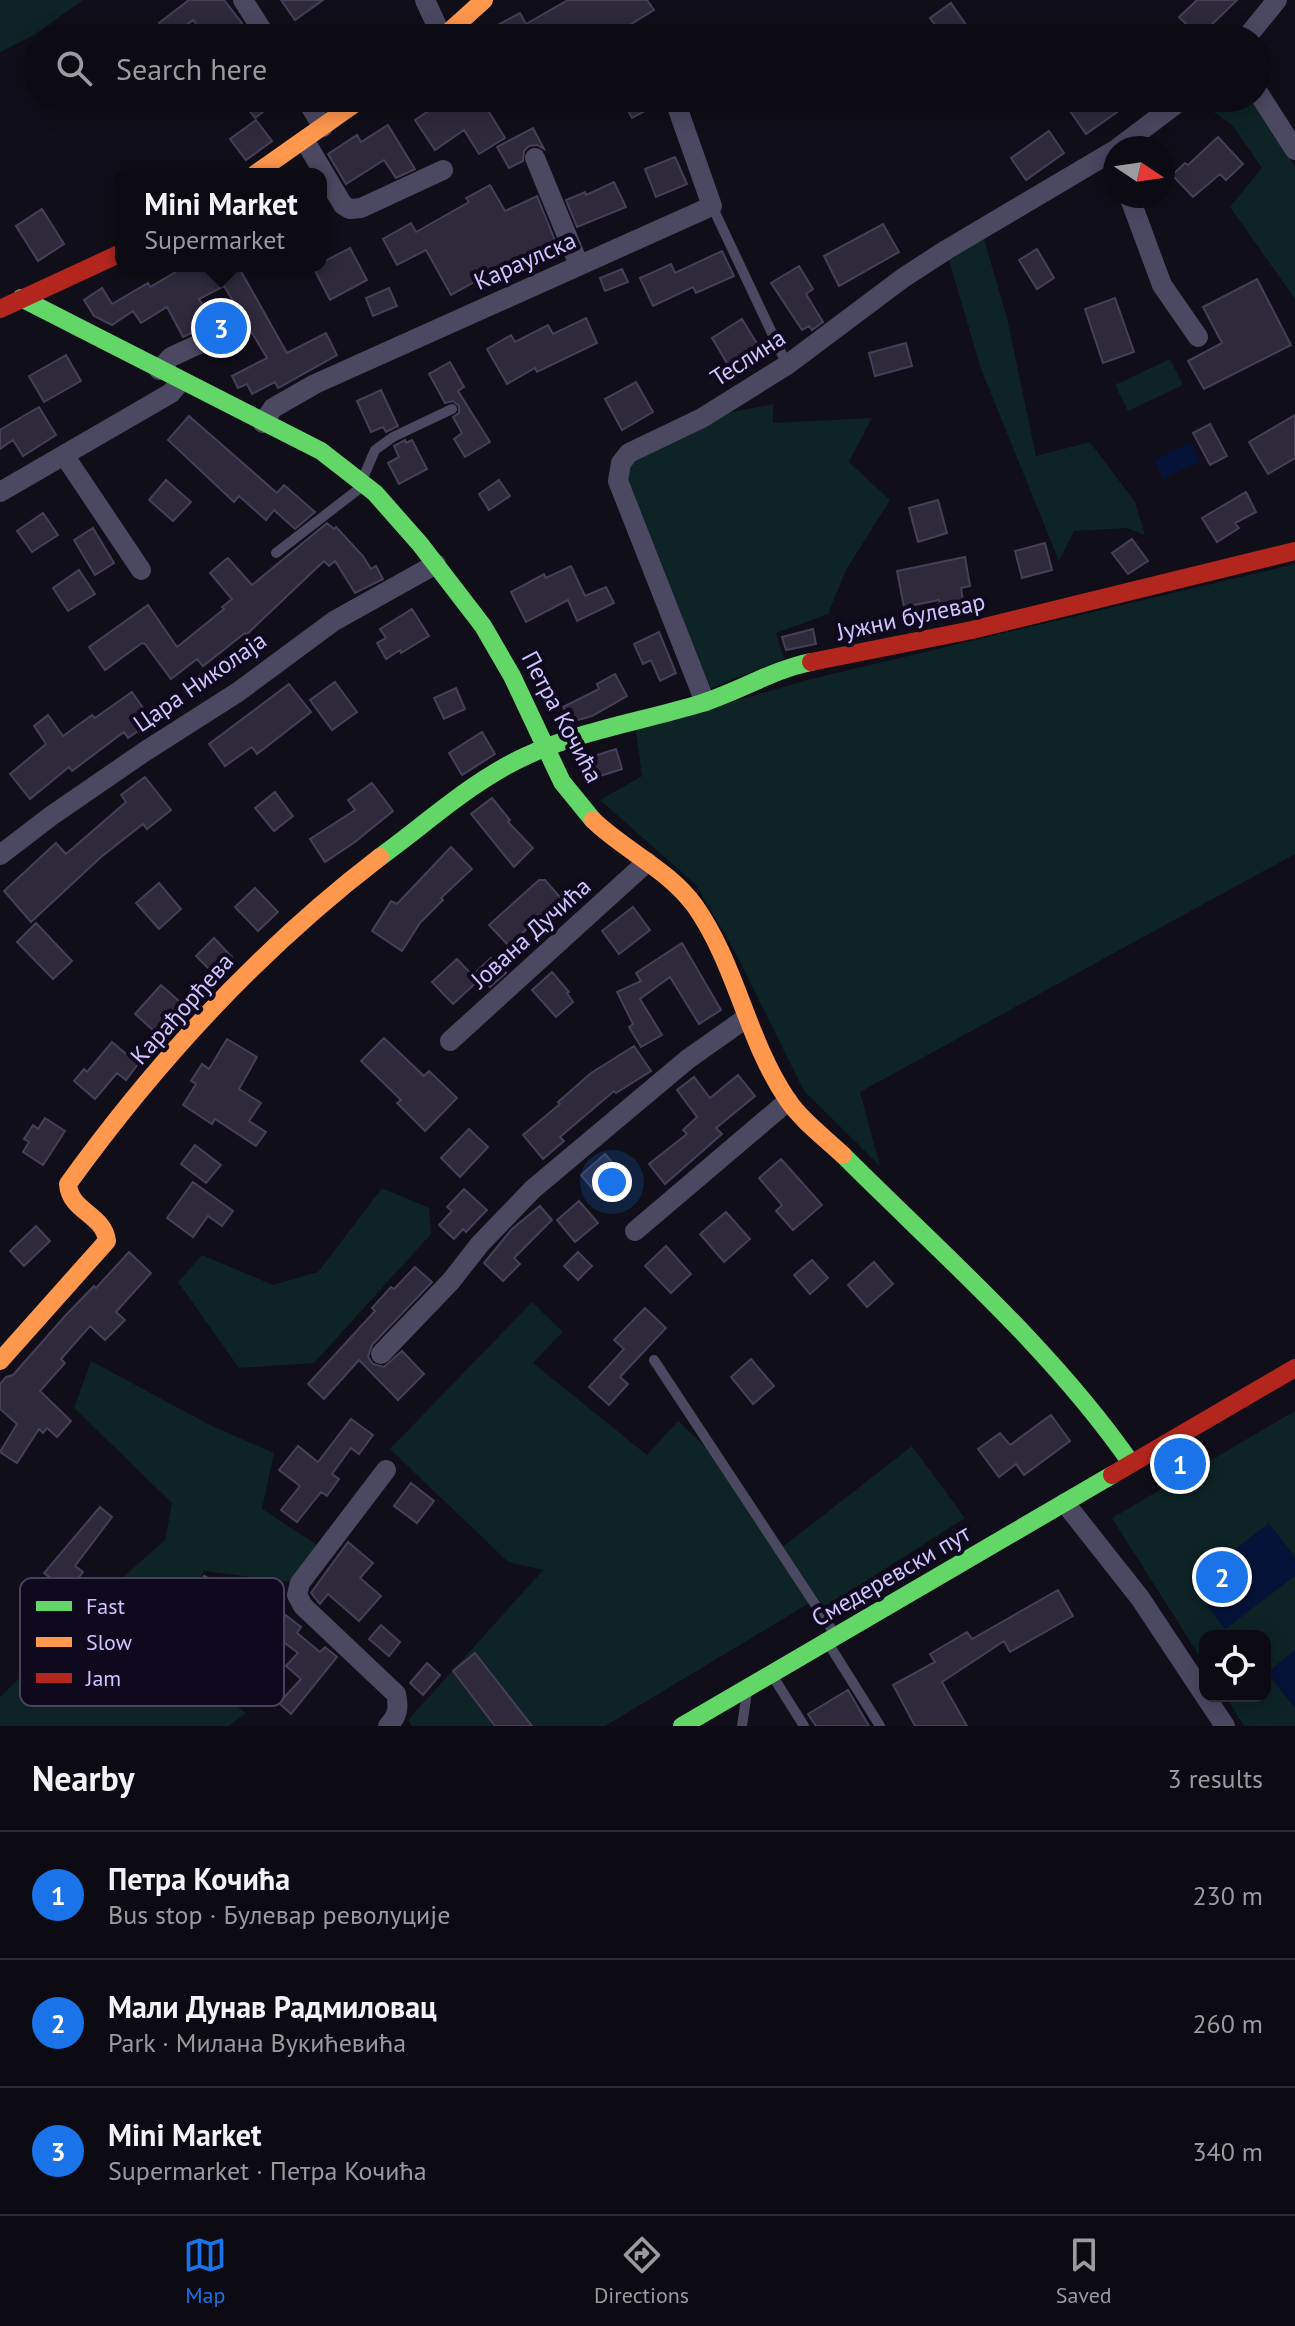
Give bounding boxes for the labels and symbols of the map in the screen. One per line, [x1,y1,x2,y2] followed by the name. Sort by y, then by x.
[1103,136,1175,208] north arrow
[469,224,581,297] street label: Караулска
[195,298,247,358] pin: 3
[704,322,791,393] street label: Теслина
[833,586,988,648] street label: Јужни булевар
[127,624,272,739] street label: Цара Николаја
[515,646,610,788] street label: Петра Кочића
[463,871,597,995] street label: Јована Дучића
[123,946,240,1071] street label: Карађорђева
[592,1162,632,1202] your location
[1154,1434,1206,1494] pin: 1
[806,1517,976,1634] street label: Смедеревски пут
[1196,1547,1248,1607] pin: 2
[20,1578,284,1706] legend
[86,1592,126,1620] text: Fast
[86,1628,132,1656] text: Slow
[85,1664,121,1692] text: Jam

